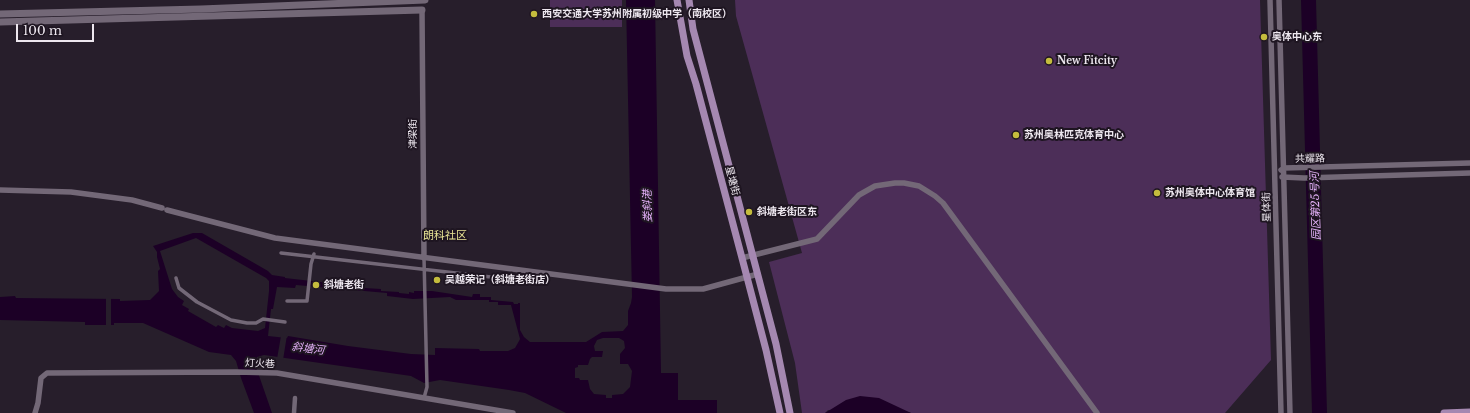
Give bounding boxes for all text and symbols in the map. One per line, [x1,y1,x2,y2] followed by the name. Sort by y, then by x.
[542,8,732,20] place label: 西安交通大学苏州附属初级中学（南校区）
[529,9,539,19] marker: 西安交通大学苏州附属初级中学（南校区）
[18,16,96,42] scale bar
[23,23,62,38] text: 100 m
[1272,31,1322,43] place label: 奥体中心东
[1259,32,1269,42] marker: 奥体中心东
[1057,55,1117,67] place label: New Fitcity
[1044,56,1054,66] marker: New Fitcity
[407,119,419,149] street label: 津梁街
[1024,129,1124,141] place label: 苏州奥林匹克体育中心
[1011,130,1021,140] marker: 苏州奥林匹克体育中心
[1295,153,1325,165] street label: 共耀路
[722,165,742,197] street label: 星塘街
[1308,171,1324,241] water label: 园区第25号河
[1165,187,1255,199] place label: 苏州奥体中心体育馆
[1152,188,1162,198] marker: 苏州奥体中心体育馆
[641,189,655,223] water label: 娄斜港
[1261,192,1273,222] street label: 星体街
[757,206,817,218] place label: 斜塘老街区东
[744,207,754,217] marker: 斜塘老街区东
[423,229,467,243] district label: 朗科社区
[445,274,555,286] place label: 吴越荣记（斜塘老街店）
[432,275,442,285] marker: 吴越荣记（斜塘老街店）
[324,279,364,291] place label: 斜塘老街
[311,280,321,290] marker: 斜塘老街
[291,340,325,358] water label: 斜塘河
[245,357,275,371] street label: 灯火巷

